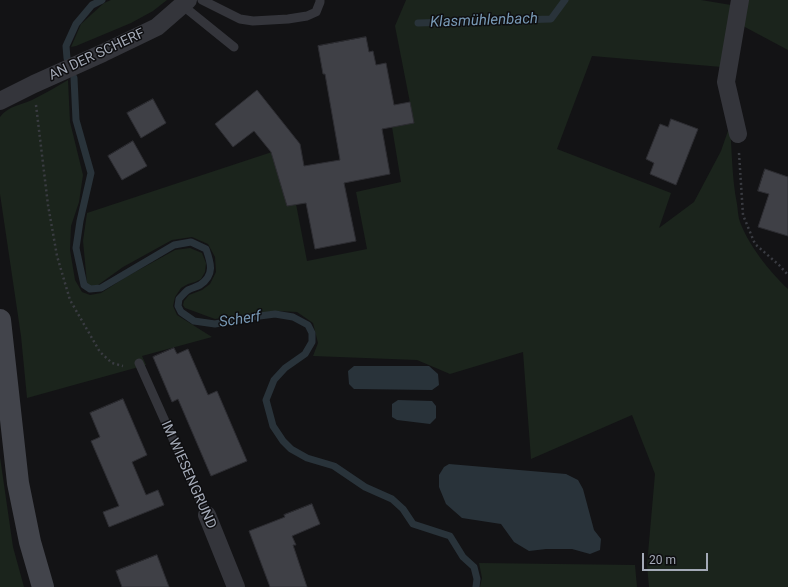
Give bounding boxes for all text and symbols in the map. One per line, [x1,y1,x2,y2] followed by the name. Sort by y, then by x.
[430,10,538,32] water label: Klasmühlenbach
[47,26,147,84] street label: AN DER SCHERF
[218,308,262,332] water label: Scherf
[157,418,219,532] street label: IM WIESENGRUND
[644,545,710,571] scale bar
[649,553,676,567] text: 20 m

